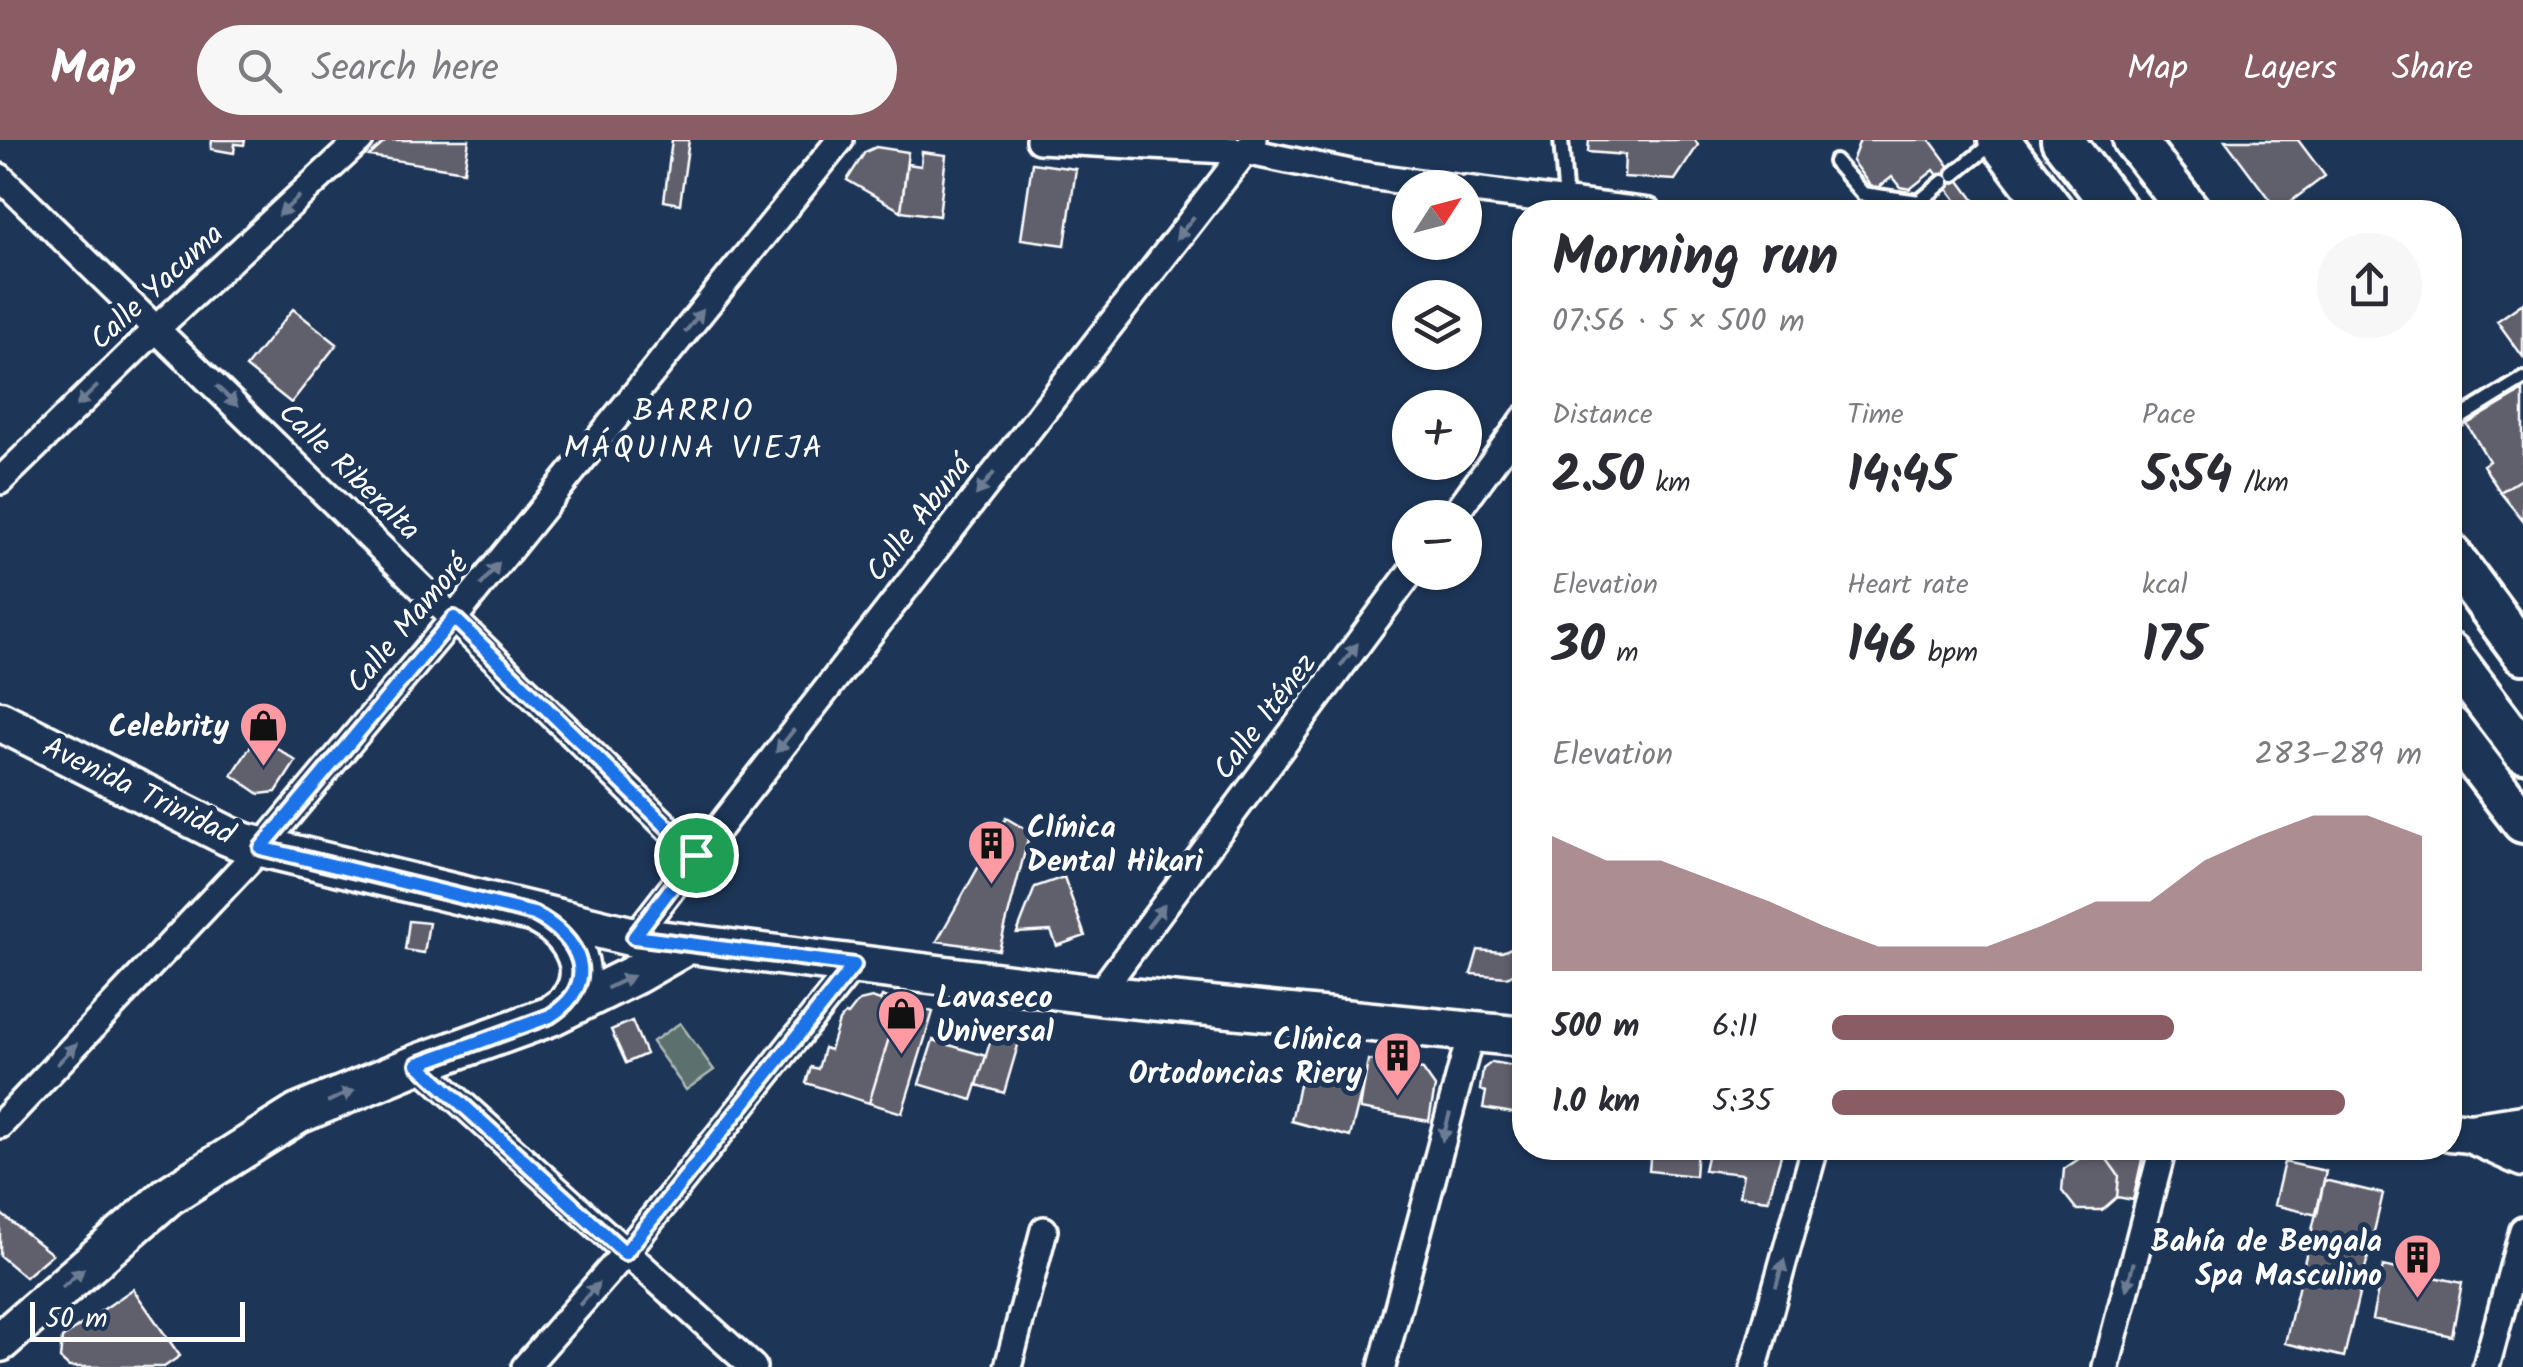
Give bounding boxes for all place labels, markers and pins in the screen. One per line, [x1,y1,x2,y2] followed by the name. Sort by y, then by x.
[238,700,290,768] shop icon: Celebrity
[108,704,229,752] place label: Celebrity
[1027,805,1204,887] place label: Clínica Dental Hikari
[654,813,739,898] pin
[966,818,1018,886] building icon: Clínica Dental Hikari
[936,975,1054,1057] place label: Lavaseco Universal
[875,988,927,1056] shop icon: Lavaseco Universal
[1129,1017,1362,1099] place label: Clínica Ortodoncias Riery
[1371,1030,1423,1098] building icon: Clínica Ortodoncias Riery
[2151,1219,2382,1301] place label: Bahía de Bengala Spa Masculino
[2391,1232,2443,1300] building icon: Bahía de Bengala Spa Masculino

